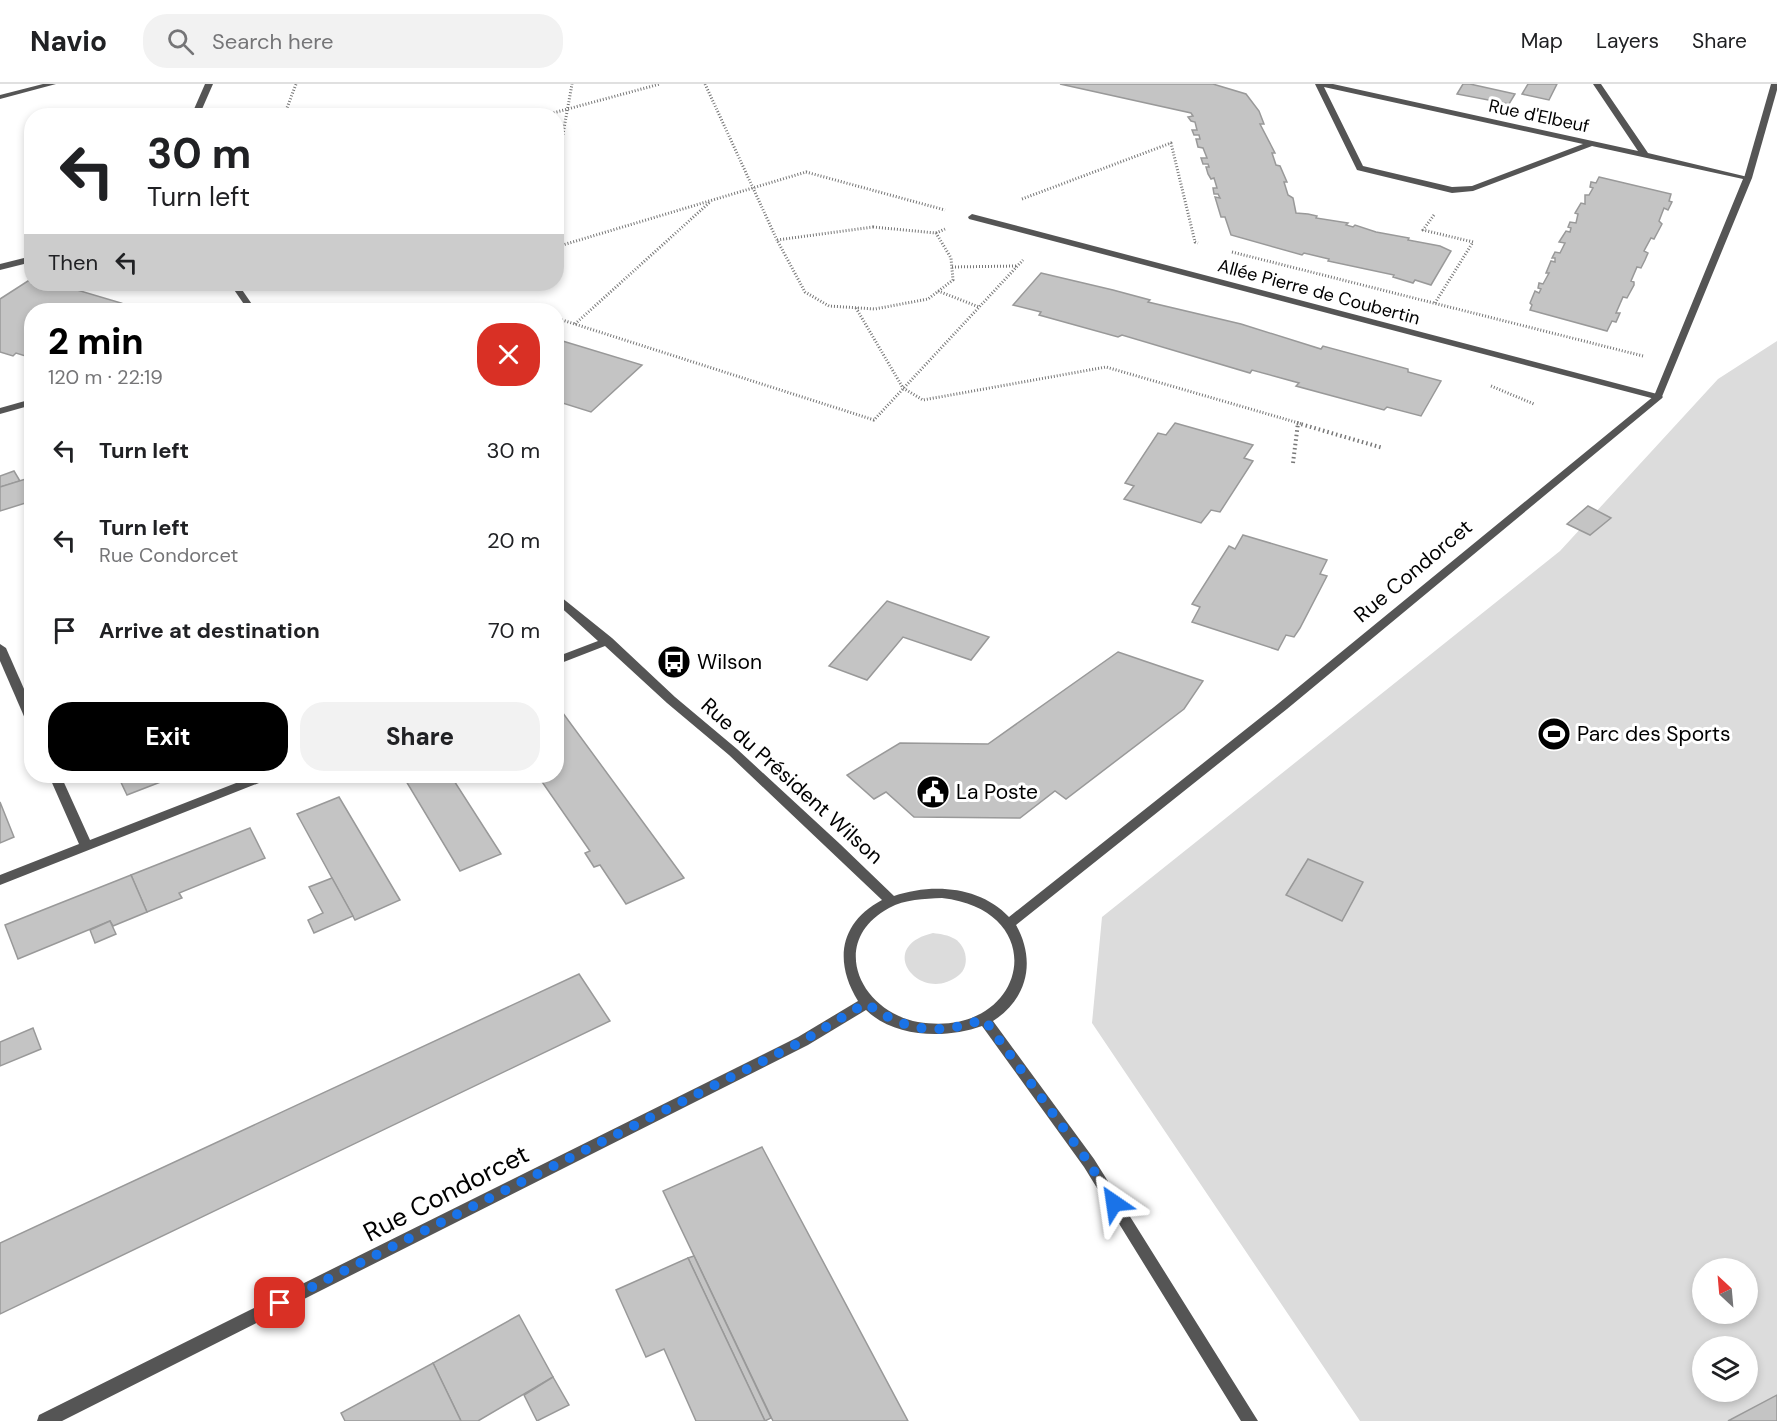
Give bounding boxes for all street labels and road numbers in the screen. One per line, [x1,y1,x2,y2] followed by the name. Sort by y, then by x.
[1486,94,1592,138] street label: Rue d'Elbeuf
[1215,253,1423,331] street label: Allée Pierre de Coubertin
[1348,513,1478,629] street label: Rue Condorcet
[695,692,889,870] street label: Rue du Président Wilson
[358,1137,534,1249] street label: Rue Condorcet

